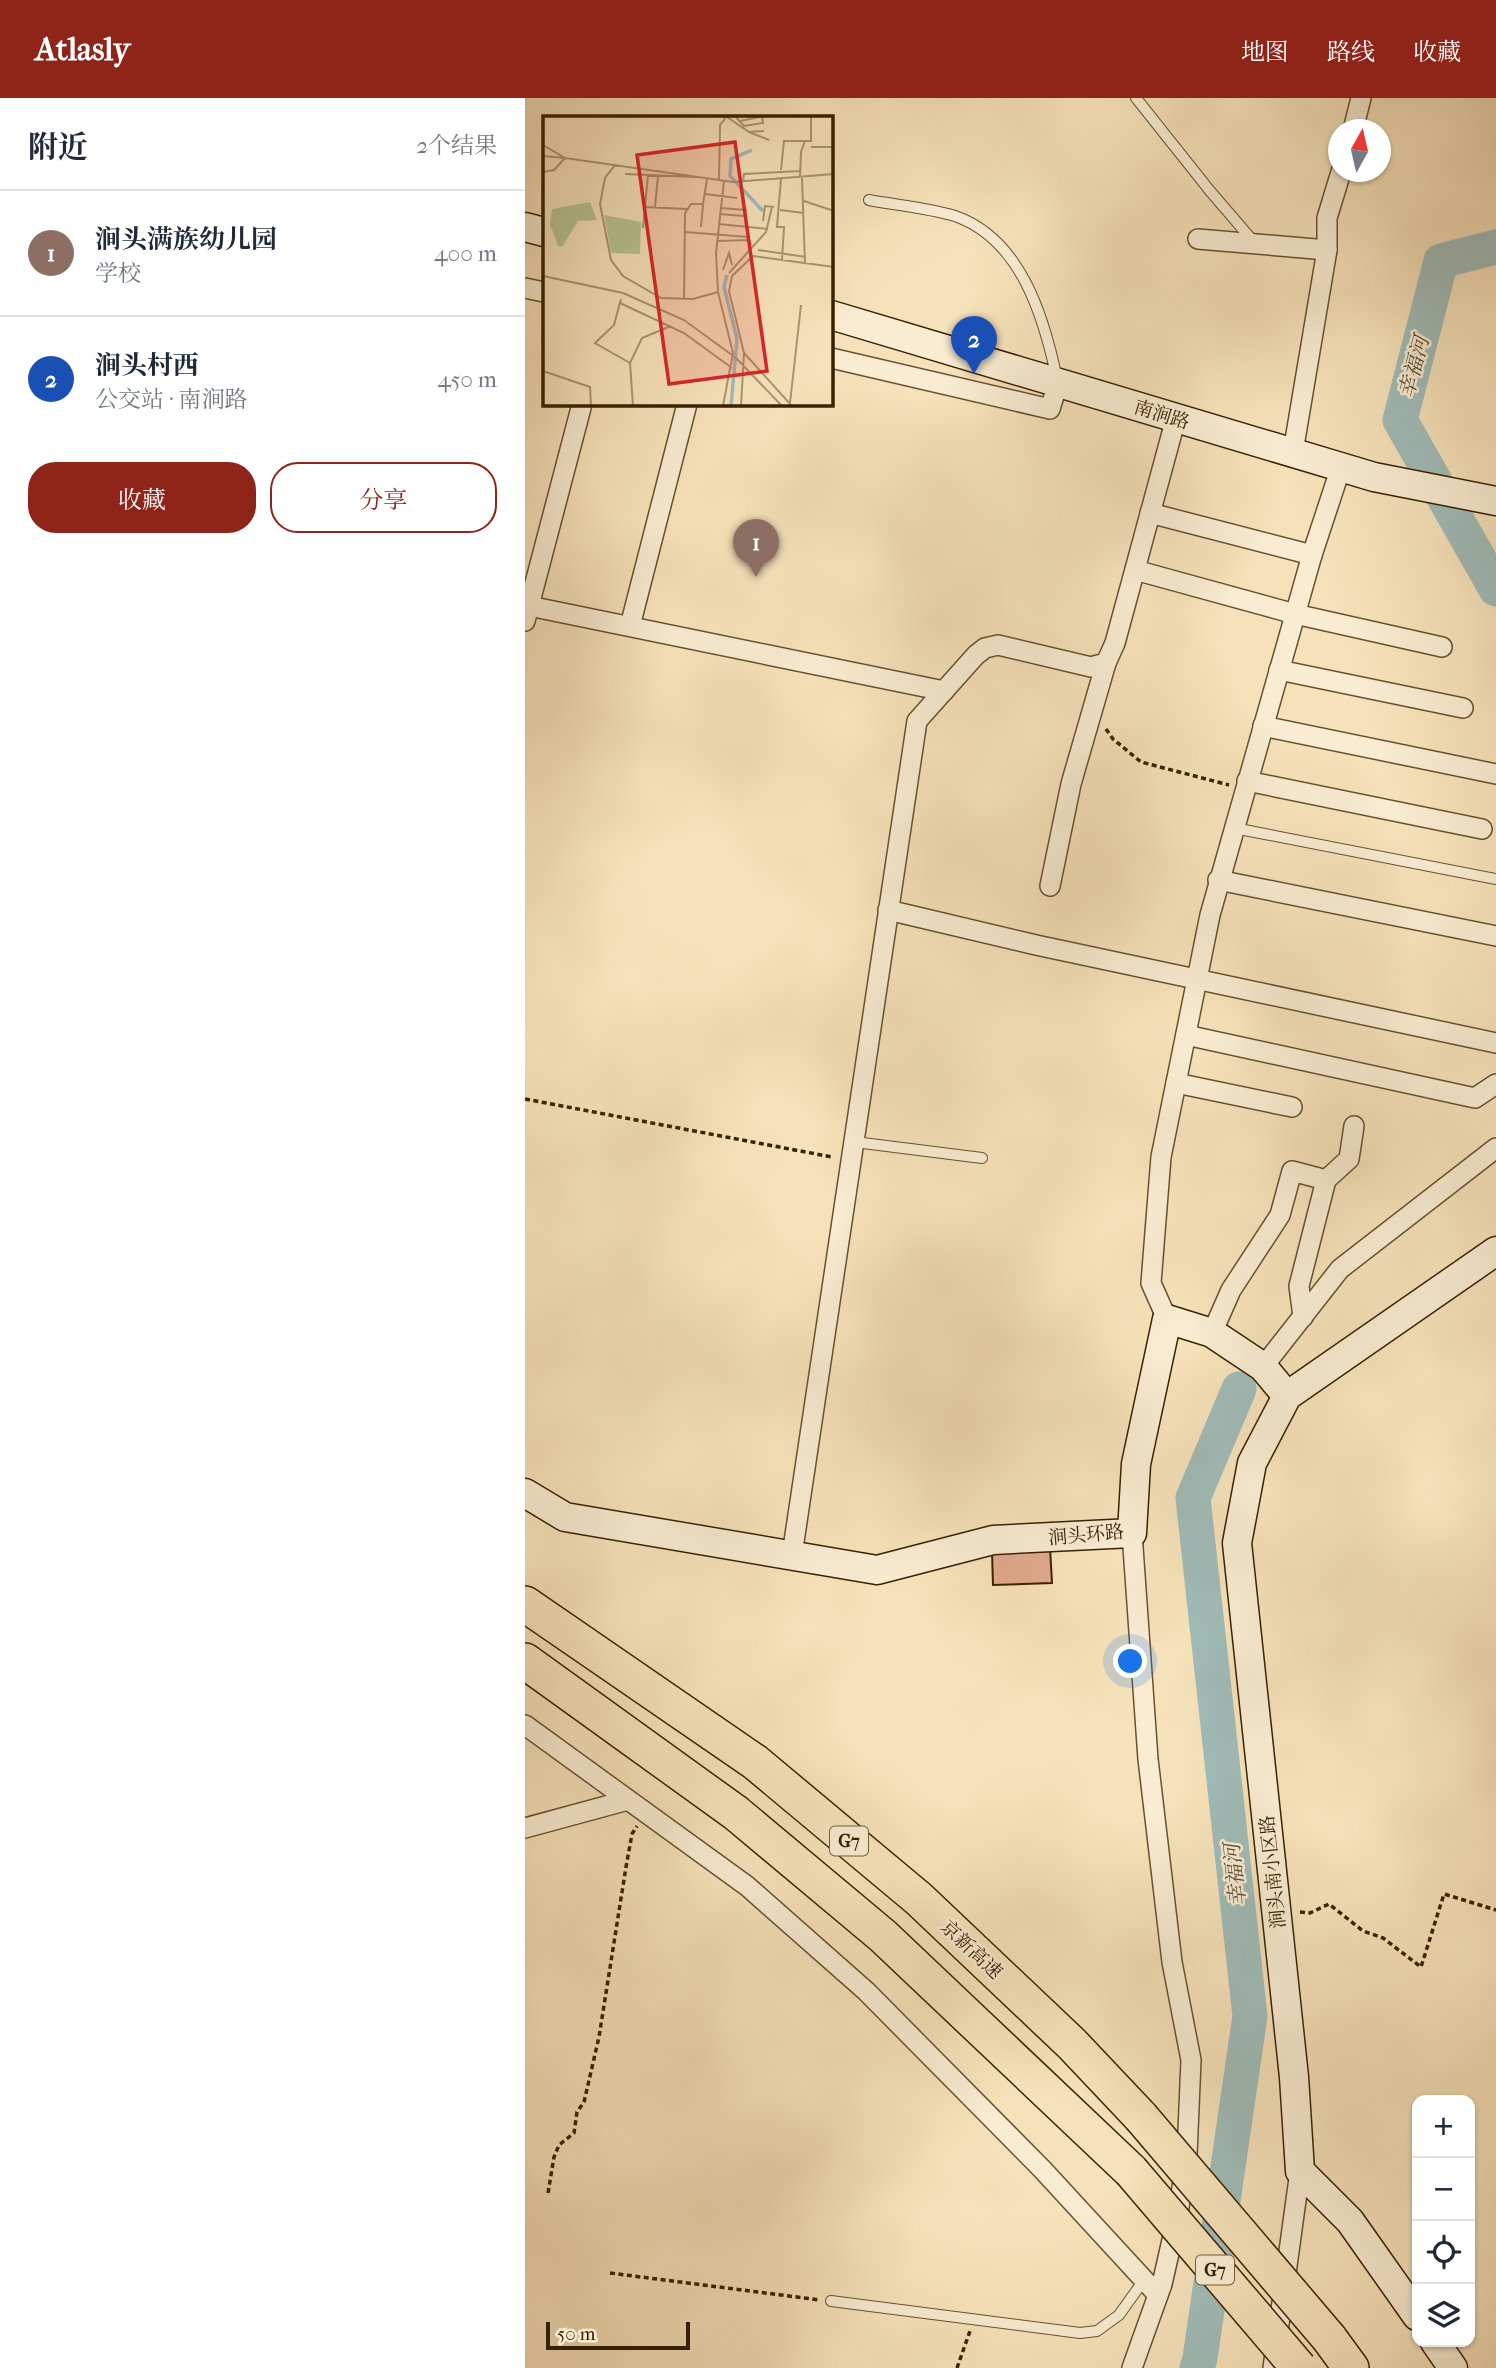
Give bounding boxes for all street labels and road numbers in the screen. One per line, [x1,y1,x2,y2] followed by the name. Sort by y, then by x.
[1131,396,1192,434] street label: 南涧路
[1047,1521,1125,1549] street label: 涧头环路
[1256,1814,1290,1930] street label: 涧头南小区路
[830,1826,868,1856] road number: G7
[936,1916,1007,1984] street label: 京新高速
[1196,2256,1234,2284] road number: G7

